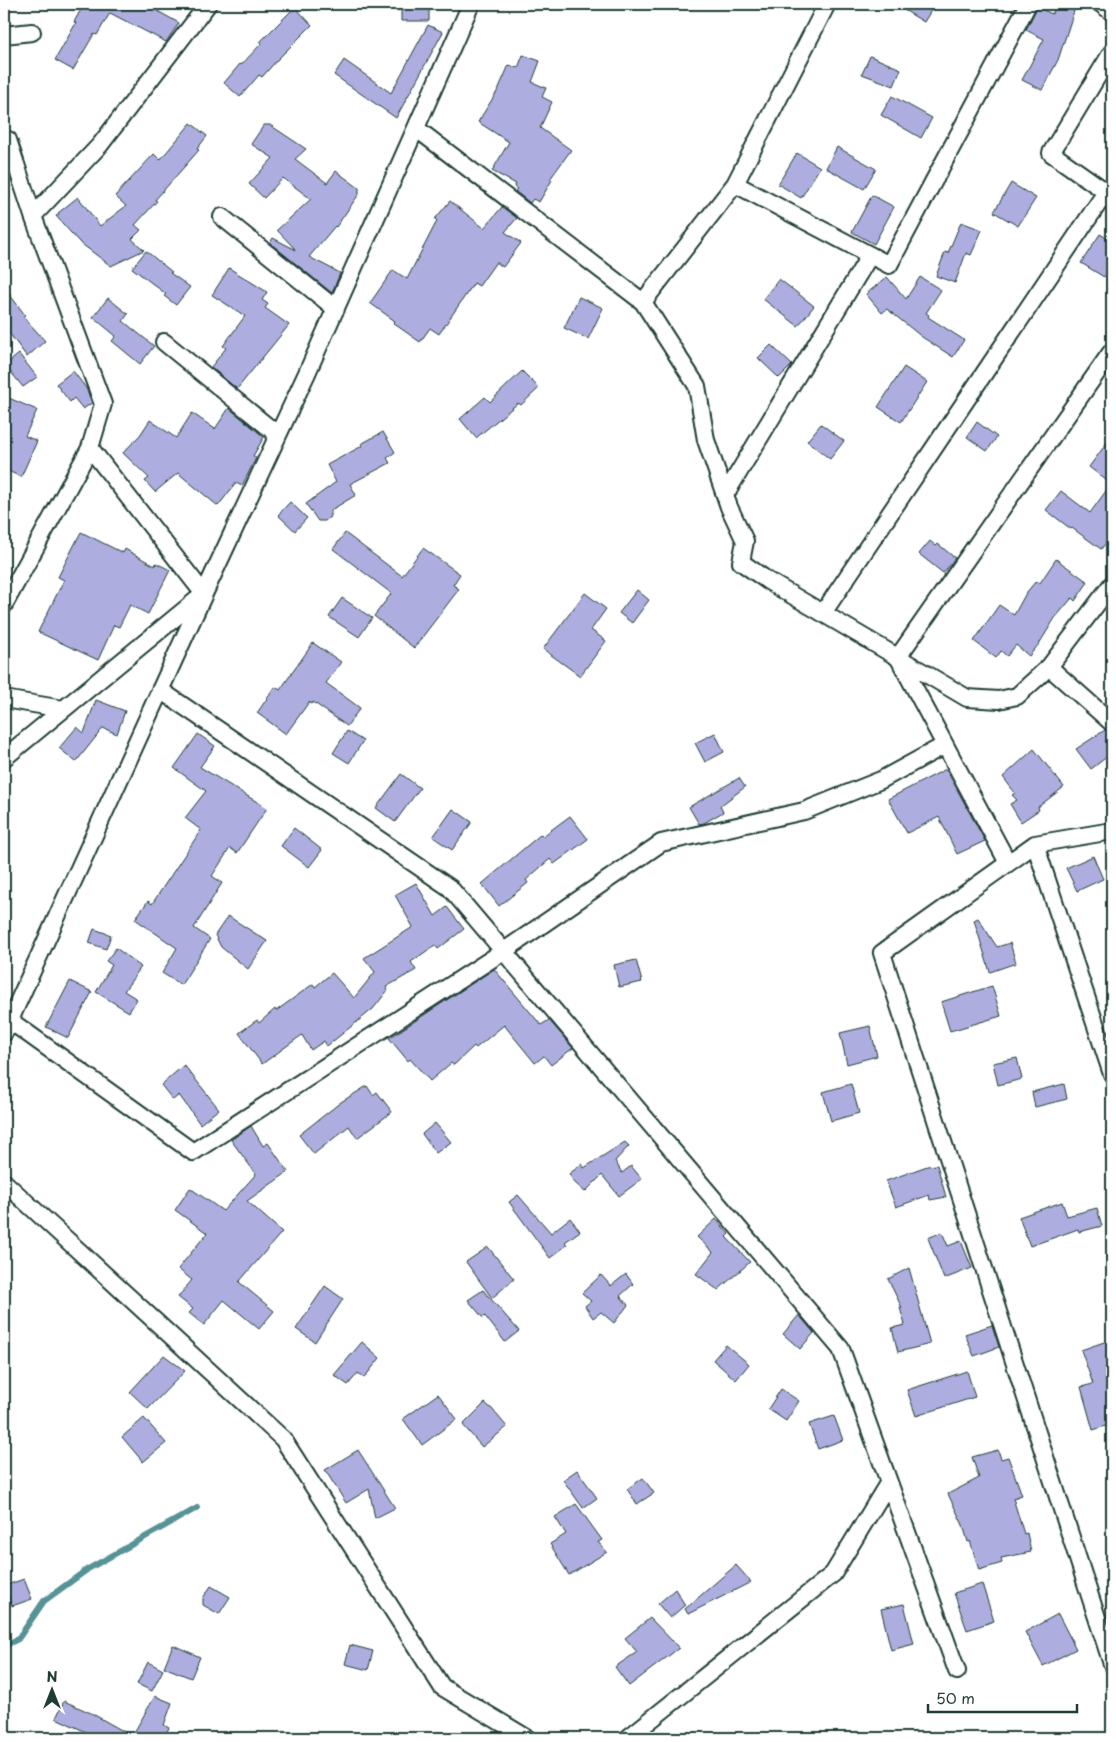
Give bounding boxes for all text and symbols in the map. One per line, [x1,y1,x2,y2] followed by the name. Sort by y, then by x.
[28,1664,78,1714] north arrow
[46,1666,58,1687] text: N
[928,1682,1077,1714] scale bar
[936,1686,975,1709] text: 50 m

